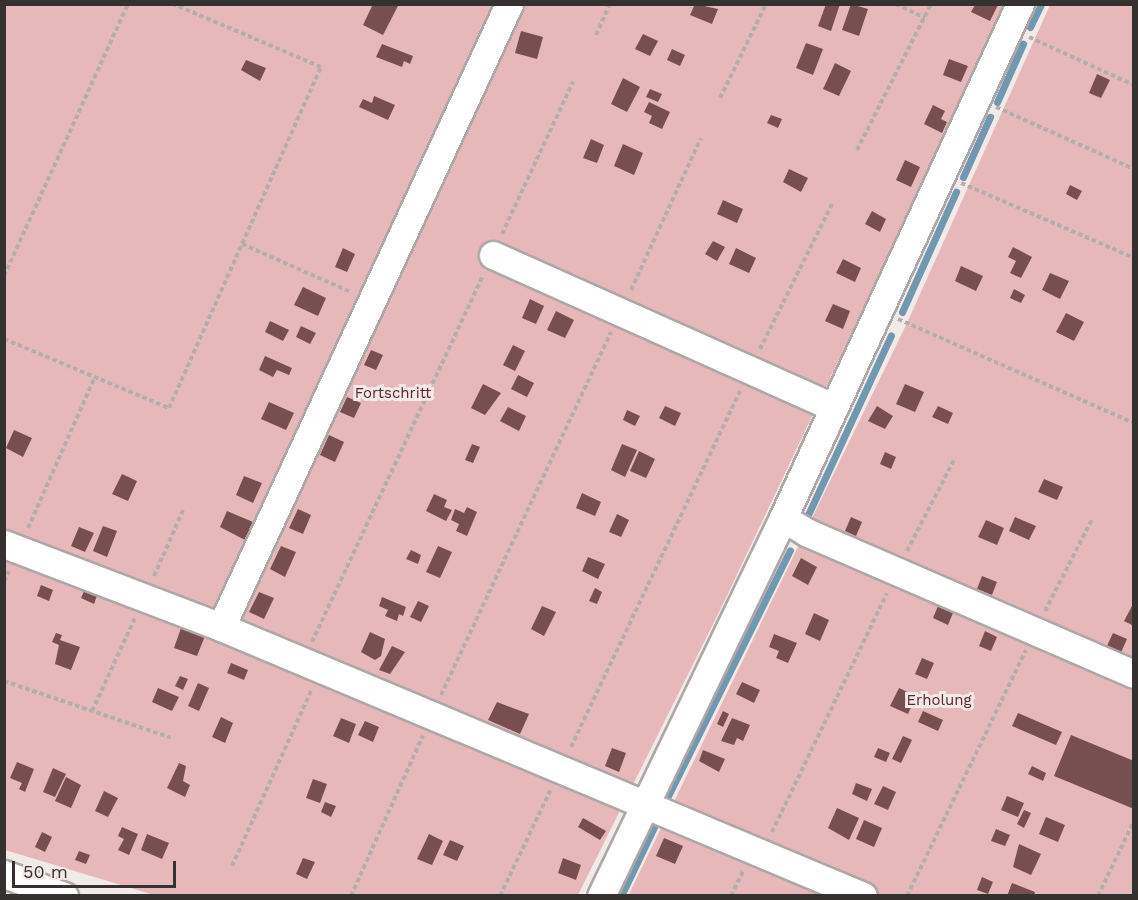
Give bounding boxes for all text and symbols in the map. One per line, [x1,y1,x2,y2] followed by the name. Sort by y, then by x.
[355,385,431,403] park label: Fortschritt
[906,692,972,710] park label: Erholung
[15,849,178,887] scale bar
[23,861,68,882] text: 50 m

